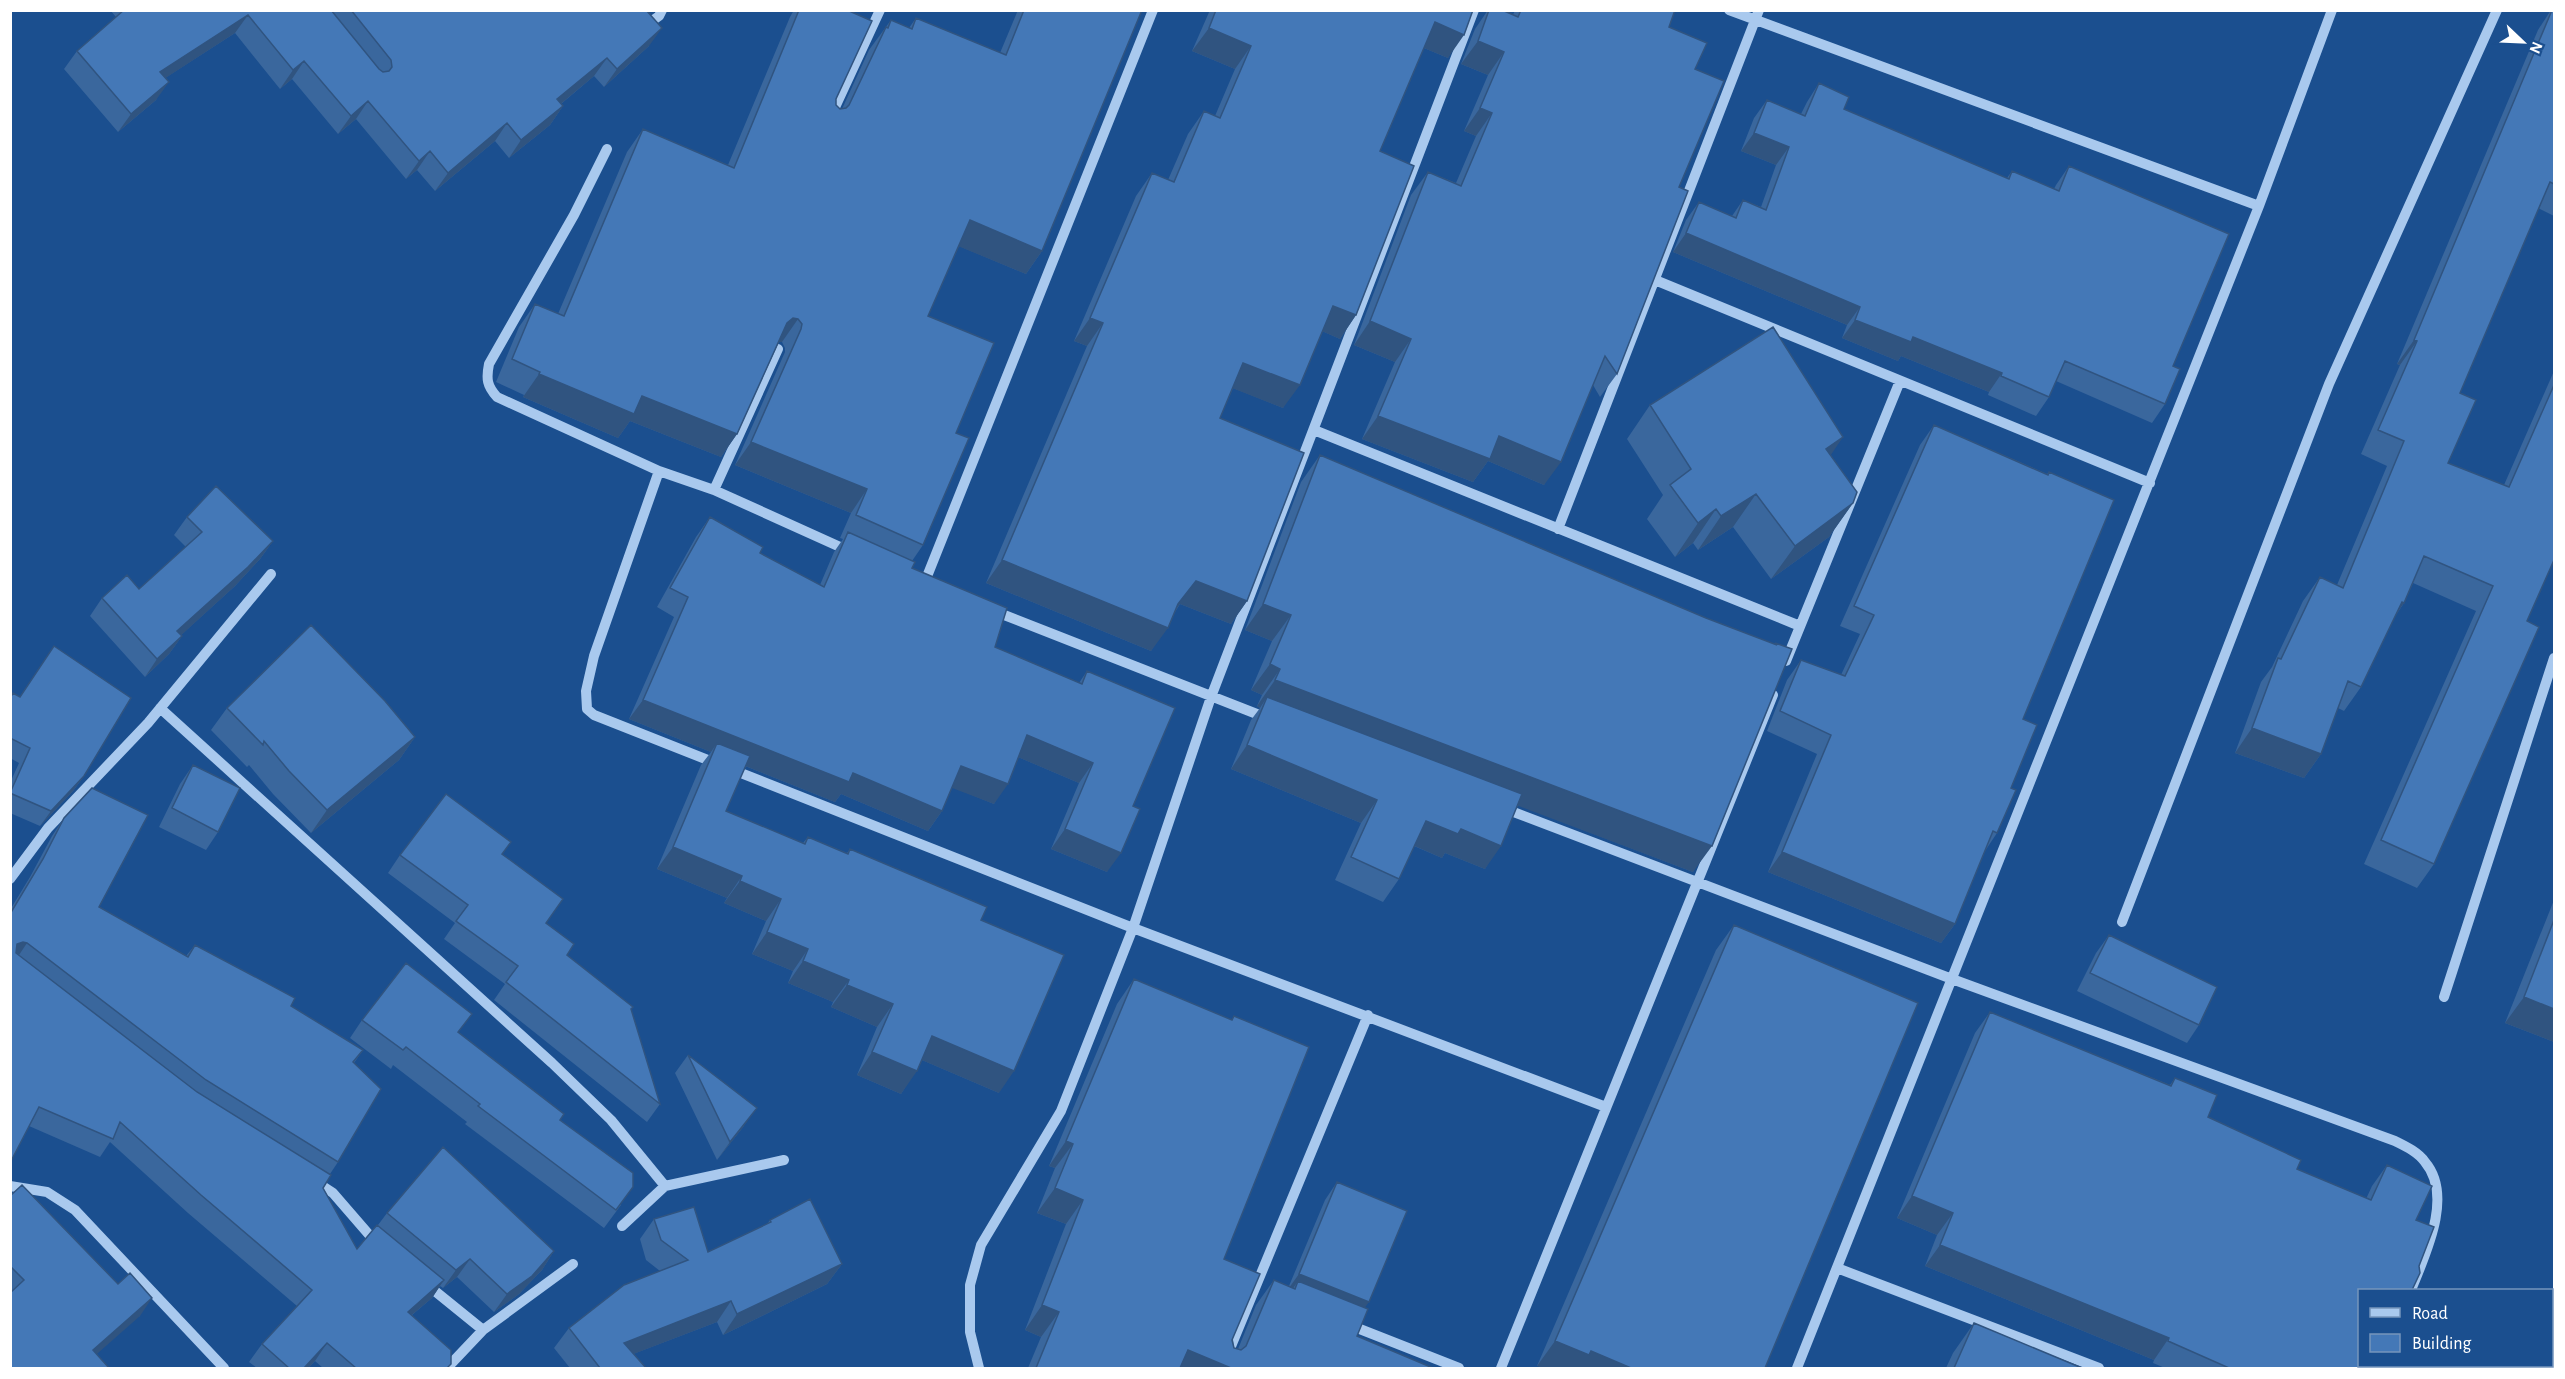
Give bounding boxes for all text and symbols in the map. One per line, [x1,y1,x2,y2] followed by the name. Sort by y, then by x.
[2493,12,2553,72] north arrow
[2526,39,2545,56] text: N
[2358,1289,2553,1367] legend
[2412,1305,2448,1323] text: Road
[2412,1335,2472,1353] text: Building

